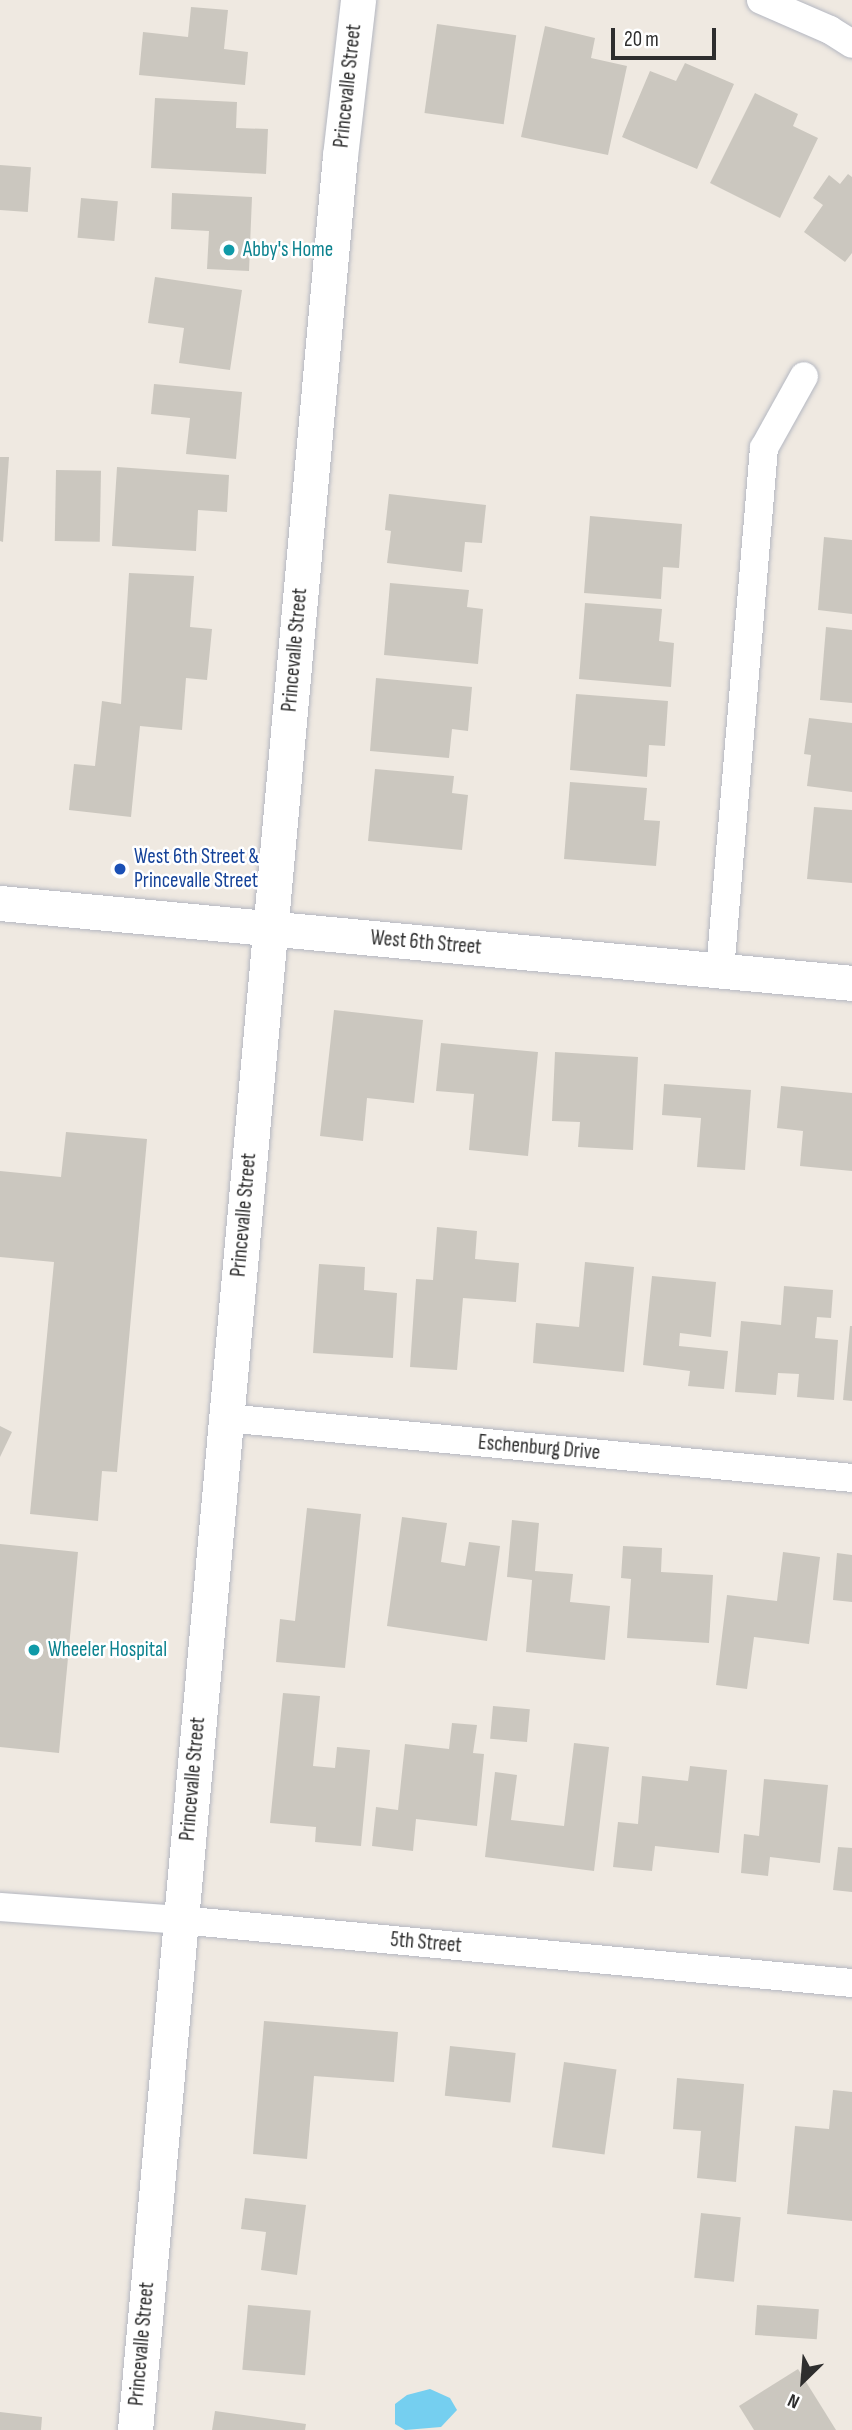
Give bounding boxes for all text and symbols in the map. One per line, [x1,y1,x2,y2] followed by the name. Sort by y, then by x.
[614,14,719,58] scale bar
[329,23,367,149] street label: Princevalle Street
[624,27,659,52] text: 20 m
[243,237,333,263] place label: Abby's Home
[221,242,237,258] marker: Abby's Home
[277,587,313,713] street label: Princevalle Street
[134,844,259,894] place label: West 6th Street & Princevalle Street
[112,861,128,877] marker: West 6th Street & Princevalle Street
[369,926,483,960] street label: West 6th Street
[226,1152,262,1278] street label: Princevalle Street
[477,1430,601,1466] street label: Eschenburg Drive
[48,1637,167,1663] place label: Wheeler Hospital
[26,1642,42,1658] marker: Wheeler Hospital
[175,1716,211,1842] street label: Princevalle Street
[389,1927,463,1959] street label: 5th Street
[124,2281,160,2407] street label: Princevalle Street
[768,2346,838,2416] north arrow
[784,2388,803,2413] text: N

